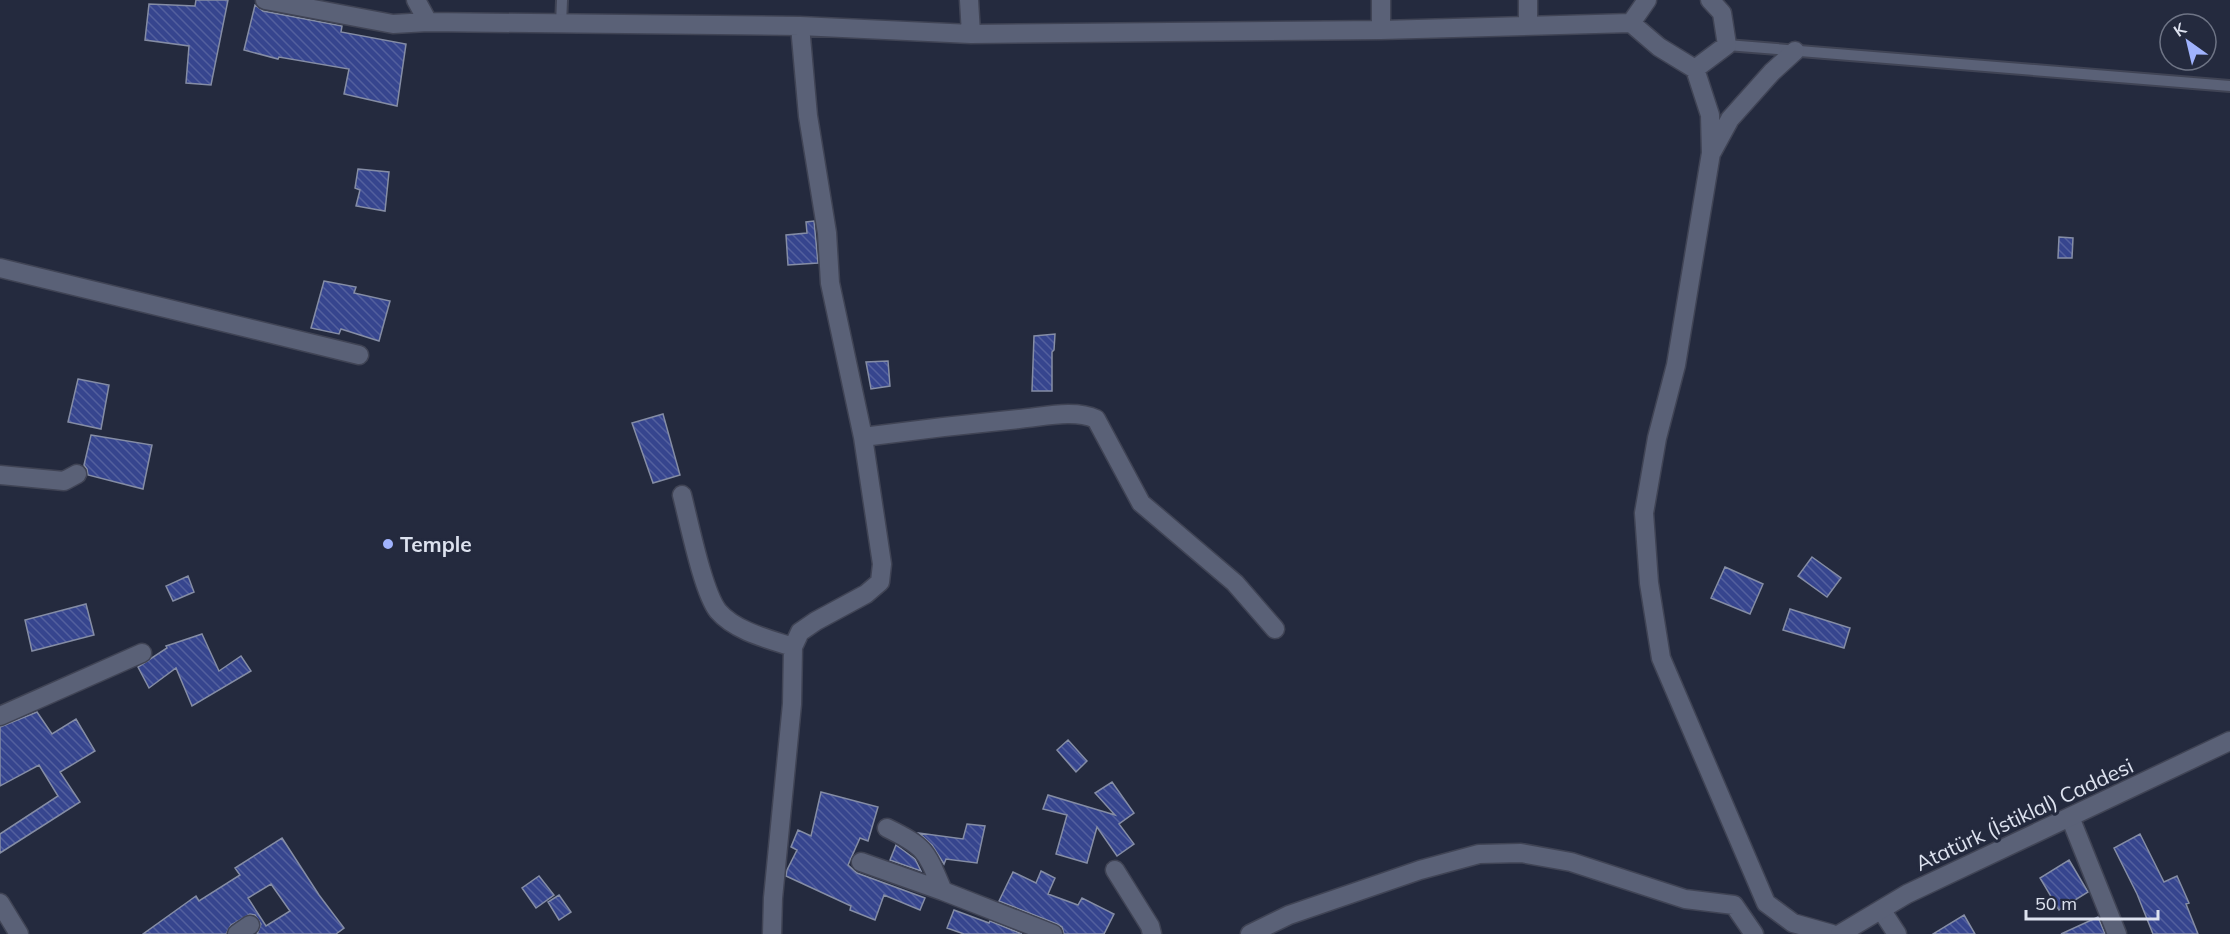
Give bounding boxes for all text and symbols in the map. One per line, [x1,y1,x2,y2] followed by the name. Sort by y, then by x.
[2158,12,2218,72] north arrow
[2170,18,2191,41] text: K
[400,531,472,557] place label: Temple
[381,537,395,551] marker: Temple
[1911,752,2137,876] street label: Atatürk (İstiklal) Caddesi
[2026,883,2158,921] scale bar
[2035,892,2077,915] text: 50 m

